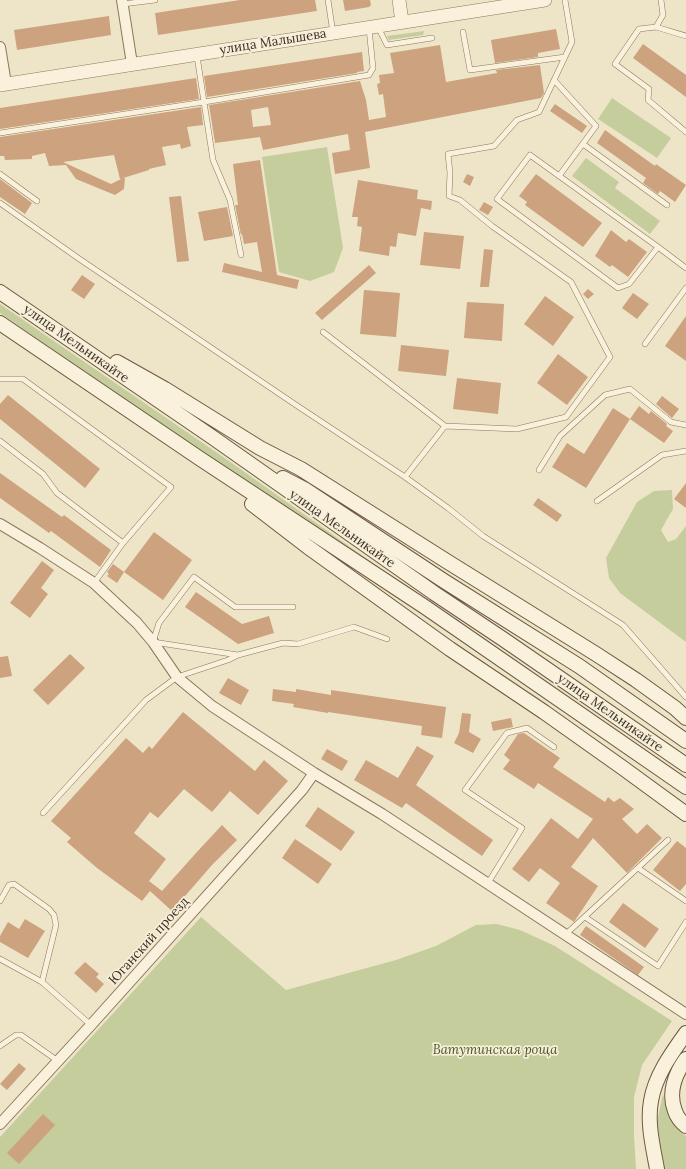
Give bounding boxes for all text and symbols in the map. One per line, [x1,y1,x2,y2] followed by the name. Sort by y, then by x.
[218,26,328,58] street label: улица Малышева
[20,302,132,386] street label: улица Мельникайте
[286,487,398,571] street label: улица Мельникайте
[554,671,666,755] street label: улица Мельникайте
[106,894,192,988] street label: Юганский проезд
[433,1042,557,1058] park label: Ватутинская роща

